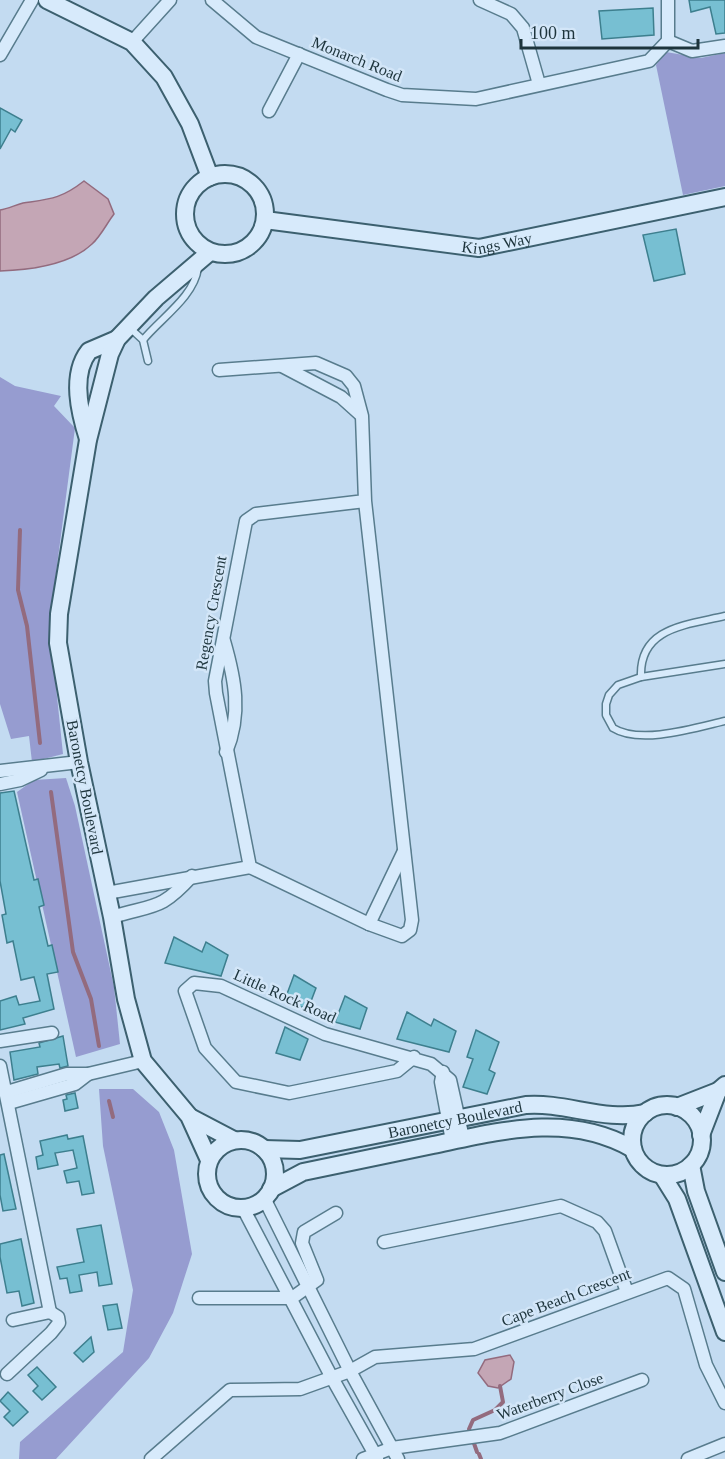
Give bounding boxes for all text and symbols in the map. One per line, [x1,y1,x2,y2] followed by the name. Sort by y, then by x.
[521,12,698,50] scale bar
[530,23,576,43] text: 100 m
[310,33,404,85] street label: Monarch Road
[461,229,533,257] street label: Kings Way
[193,554,231,672] street label: Regency Crescent
[63,718,106,856] street label: Baronetcy Boulevard
[231,966,339,1026] street label: Little Rock Road
[386,1097,524,1141] street label: Baronetcy Boulevard
[499,1264,634,1330] street label: Cape Beach Crescent
[494,1369,606,1424] street label: Waterberry Close

